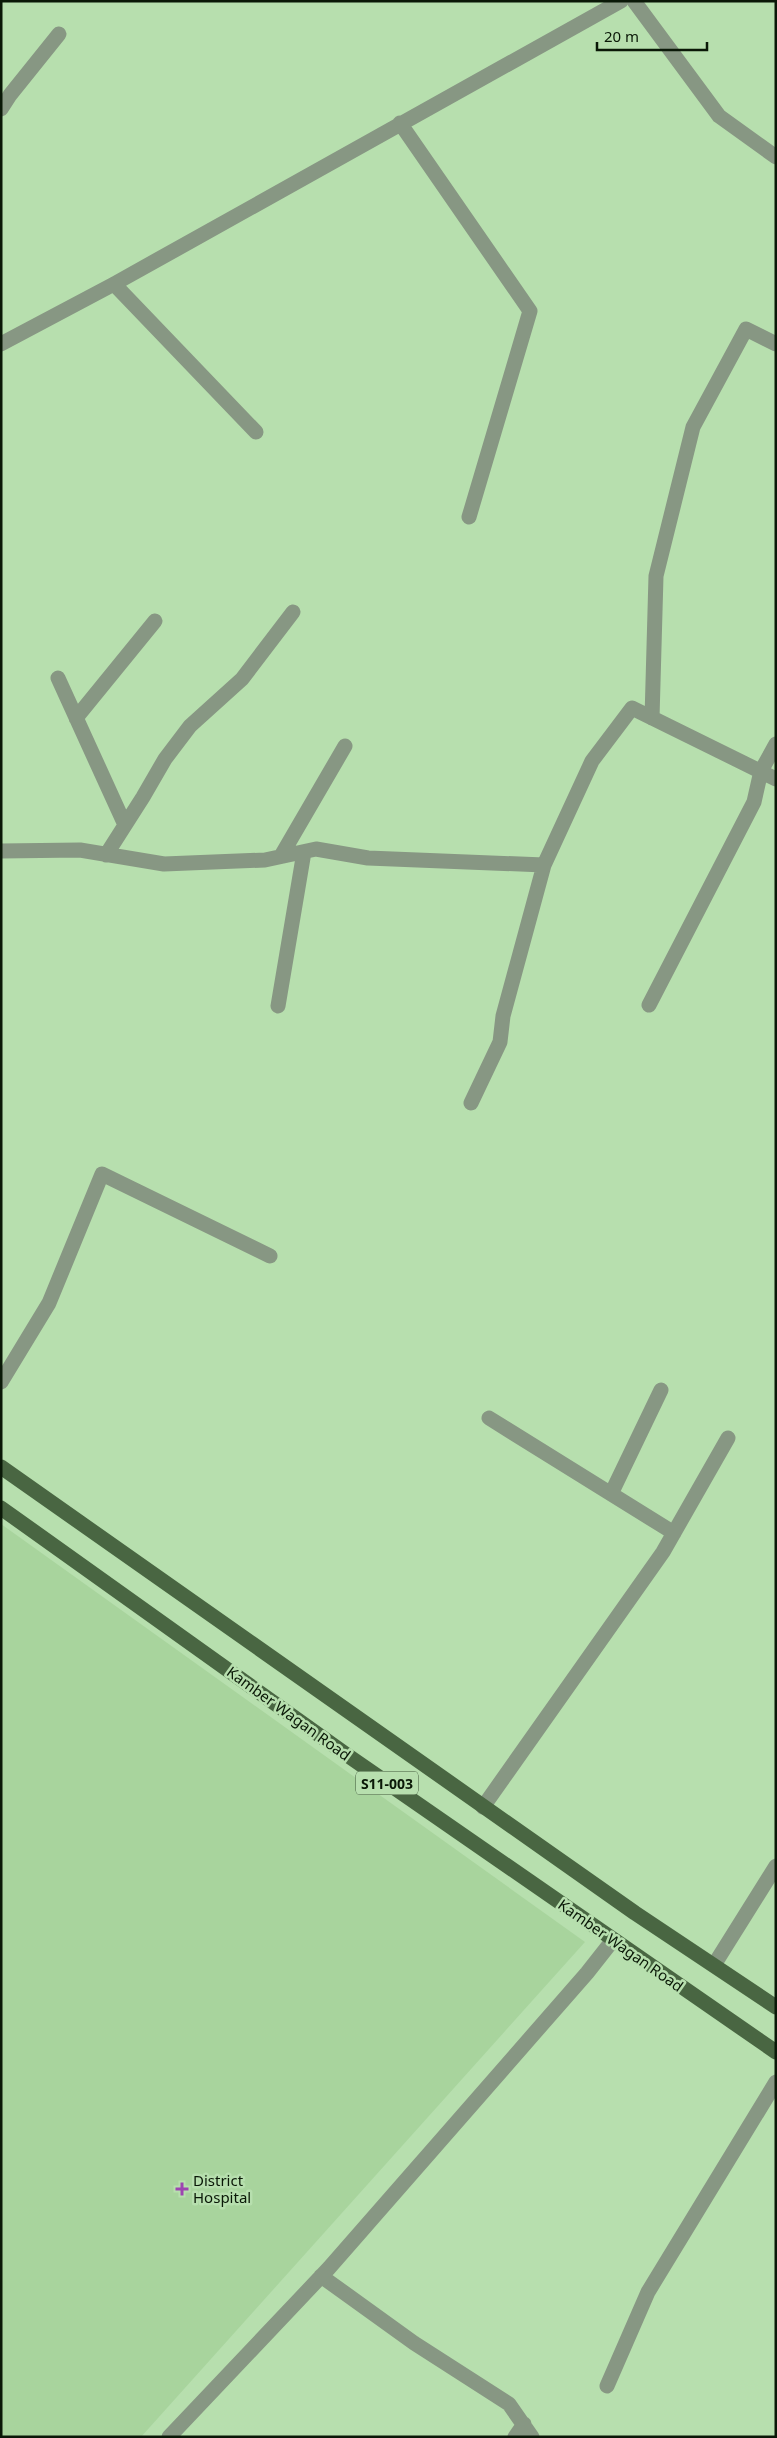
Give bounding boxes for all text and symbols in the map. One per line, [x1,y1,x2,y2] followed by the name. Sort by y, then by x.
[597,20,707,52] scale bar
[604,26,639,46] text: 20 m
[223,1661,355,1765] street label: Kamber Wagan Road
[356,1772,418,1795] road number: S11-003
[554,1894,688,1996] street label: Kamber Wagan Road
[193,2170,251,2207] place label: District Hospital
[175,2182,189,2196] marker: District Hospital

